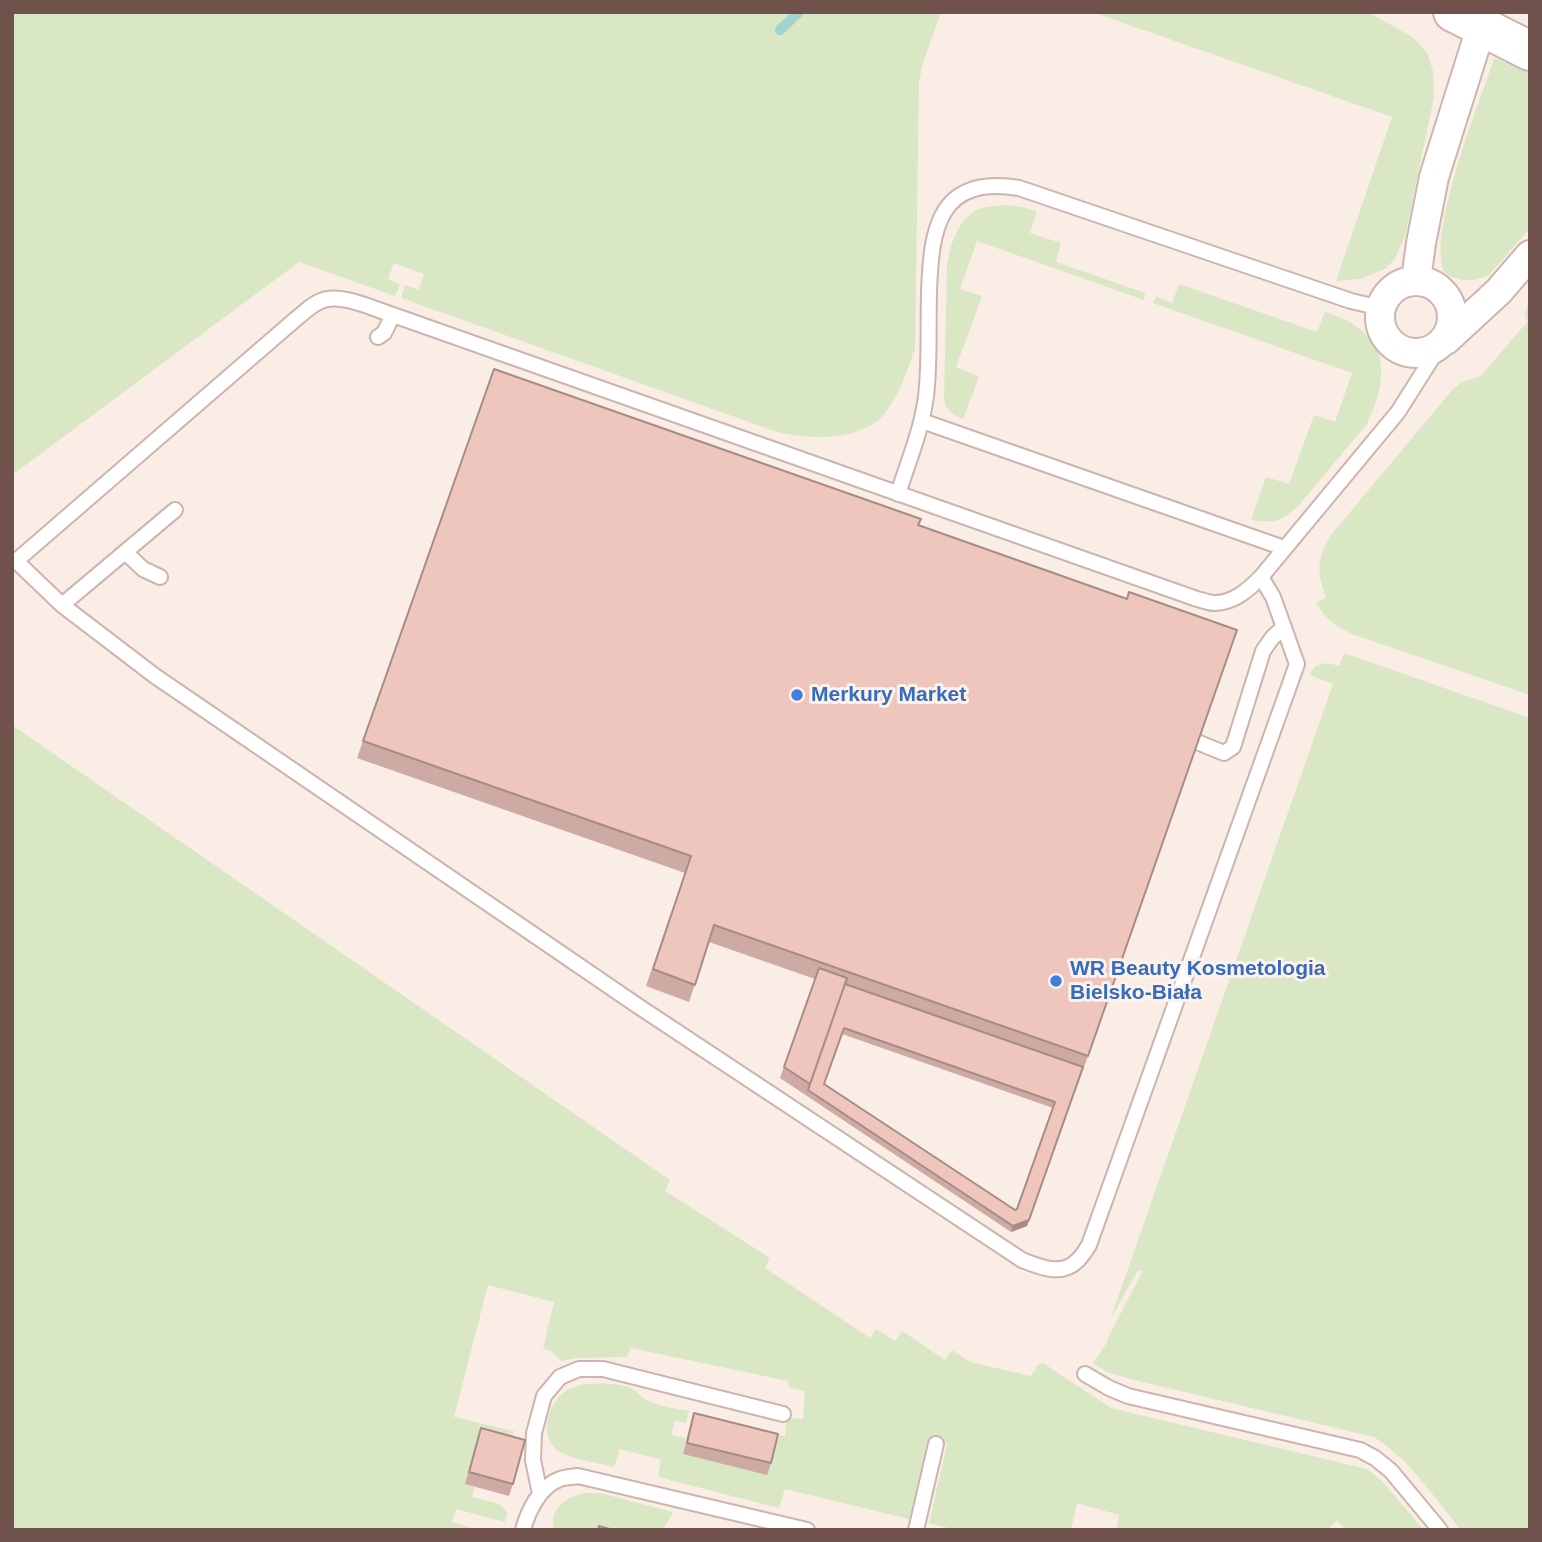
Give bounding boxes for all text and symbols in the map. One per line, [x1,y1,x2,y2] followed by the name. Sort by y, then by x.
[811,682,966,708] place label: Merkury Market
[789,687,805,703] marker: Merkury Market
[1070,956,1326,1006] place label: WR Beauty Kosmetologia Bielsko-Biała
[1048,973,1064,989] marker: WR Beauty Kosmetologia Bielsko-Biała

